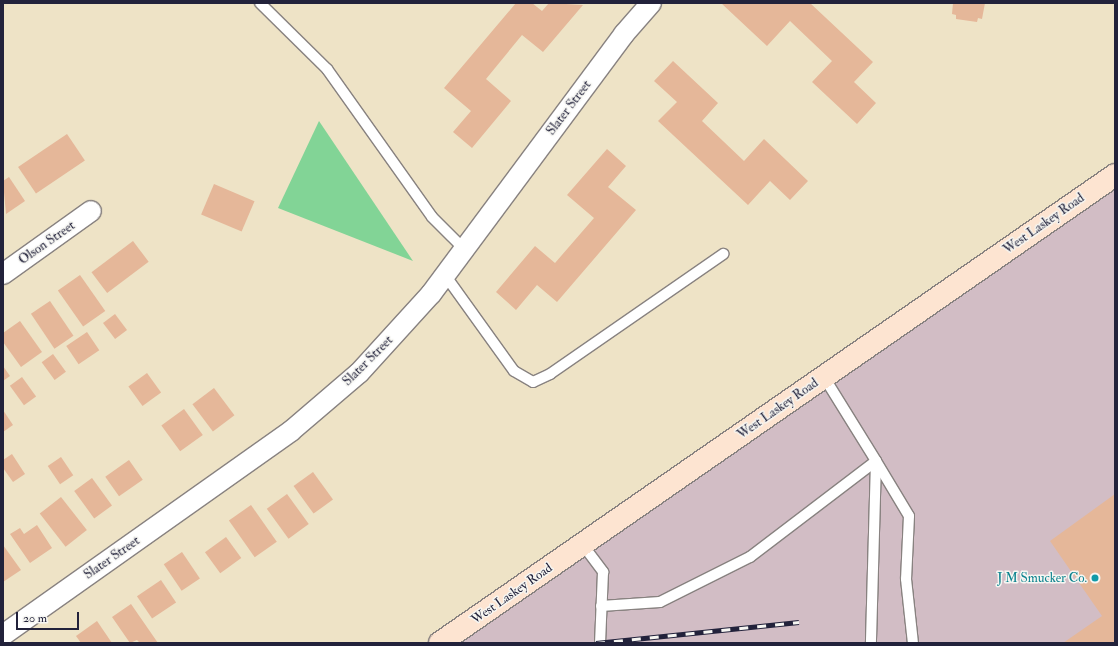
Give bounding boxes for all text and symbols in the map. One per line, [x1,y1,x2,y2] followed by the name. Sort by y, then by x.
[543,78,595,138] street label: Slater Street
[1001,190,1087,258] street label: West Laskey Road
[16,218,78,268] street label: Olson Street
[340,333,396,389] street label: Slater Street
[735,375,821,443] street label: West Laskey Road
[81,533,143,583] street label: Slater Street
[469,560,555,628] street label: West Laskey Road
[997,570,1087,586] place label: J M Smucker Co.
[1090,573,1100,583] marker: J M Smucker Co.
[18,604,81,630] scale bar
[23,611,47,626] text: 20 m

